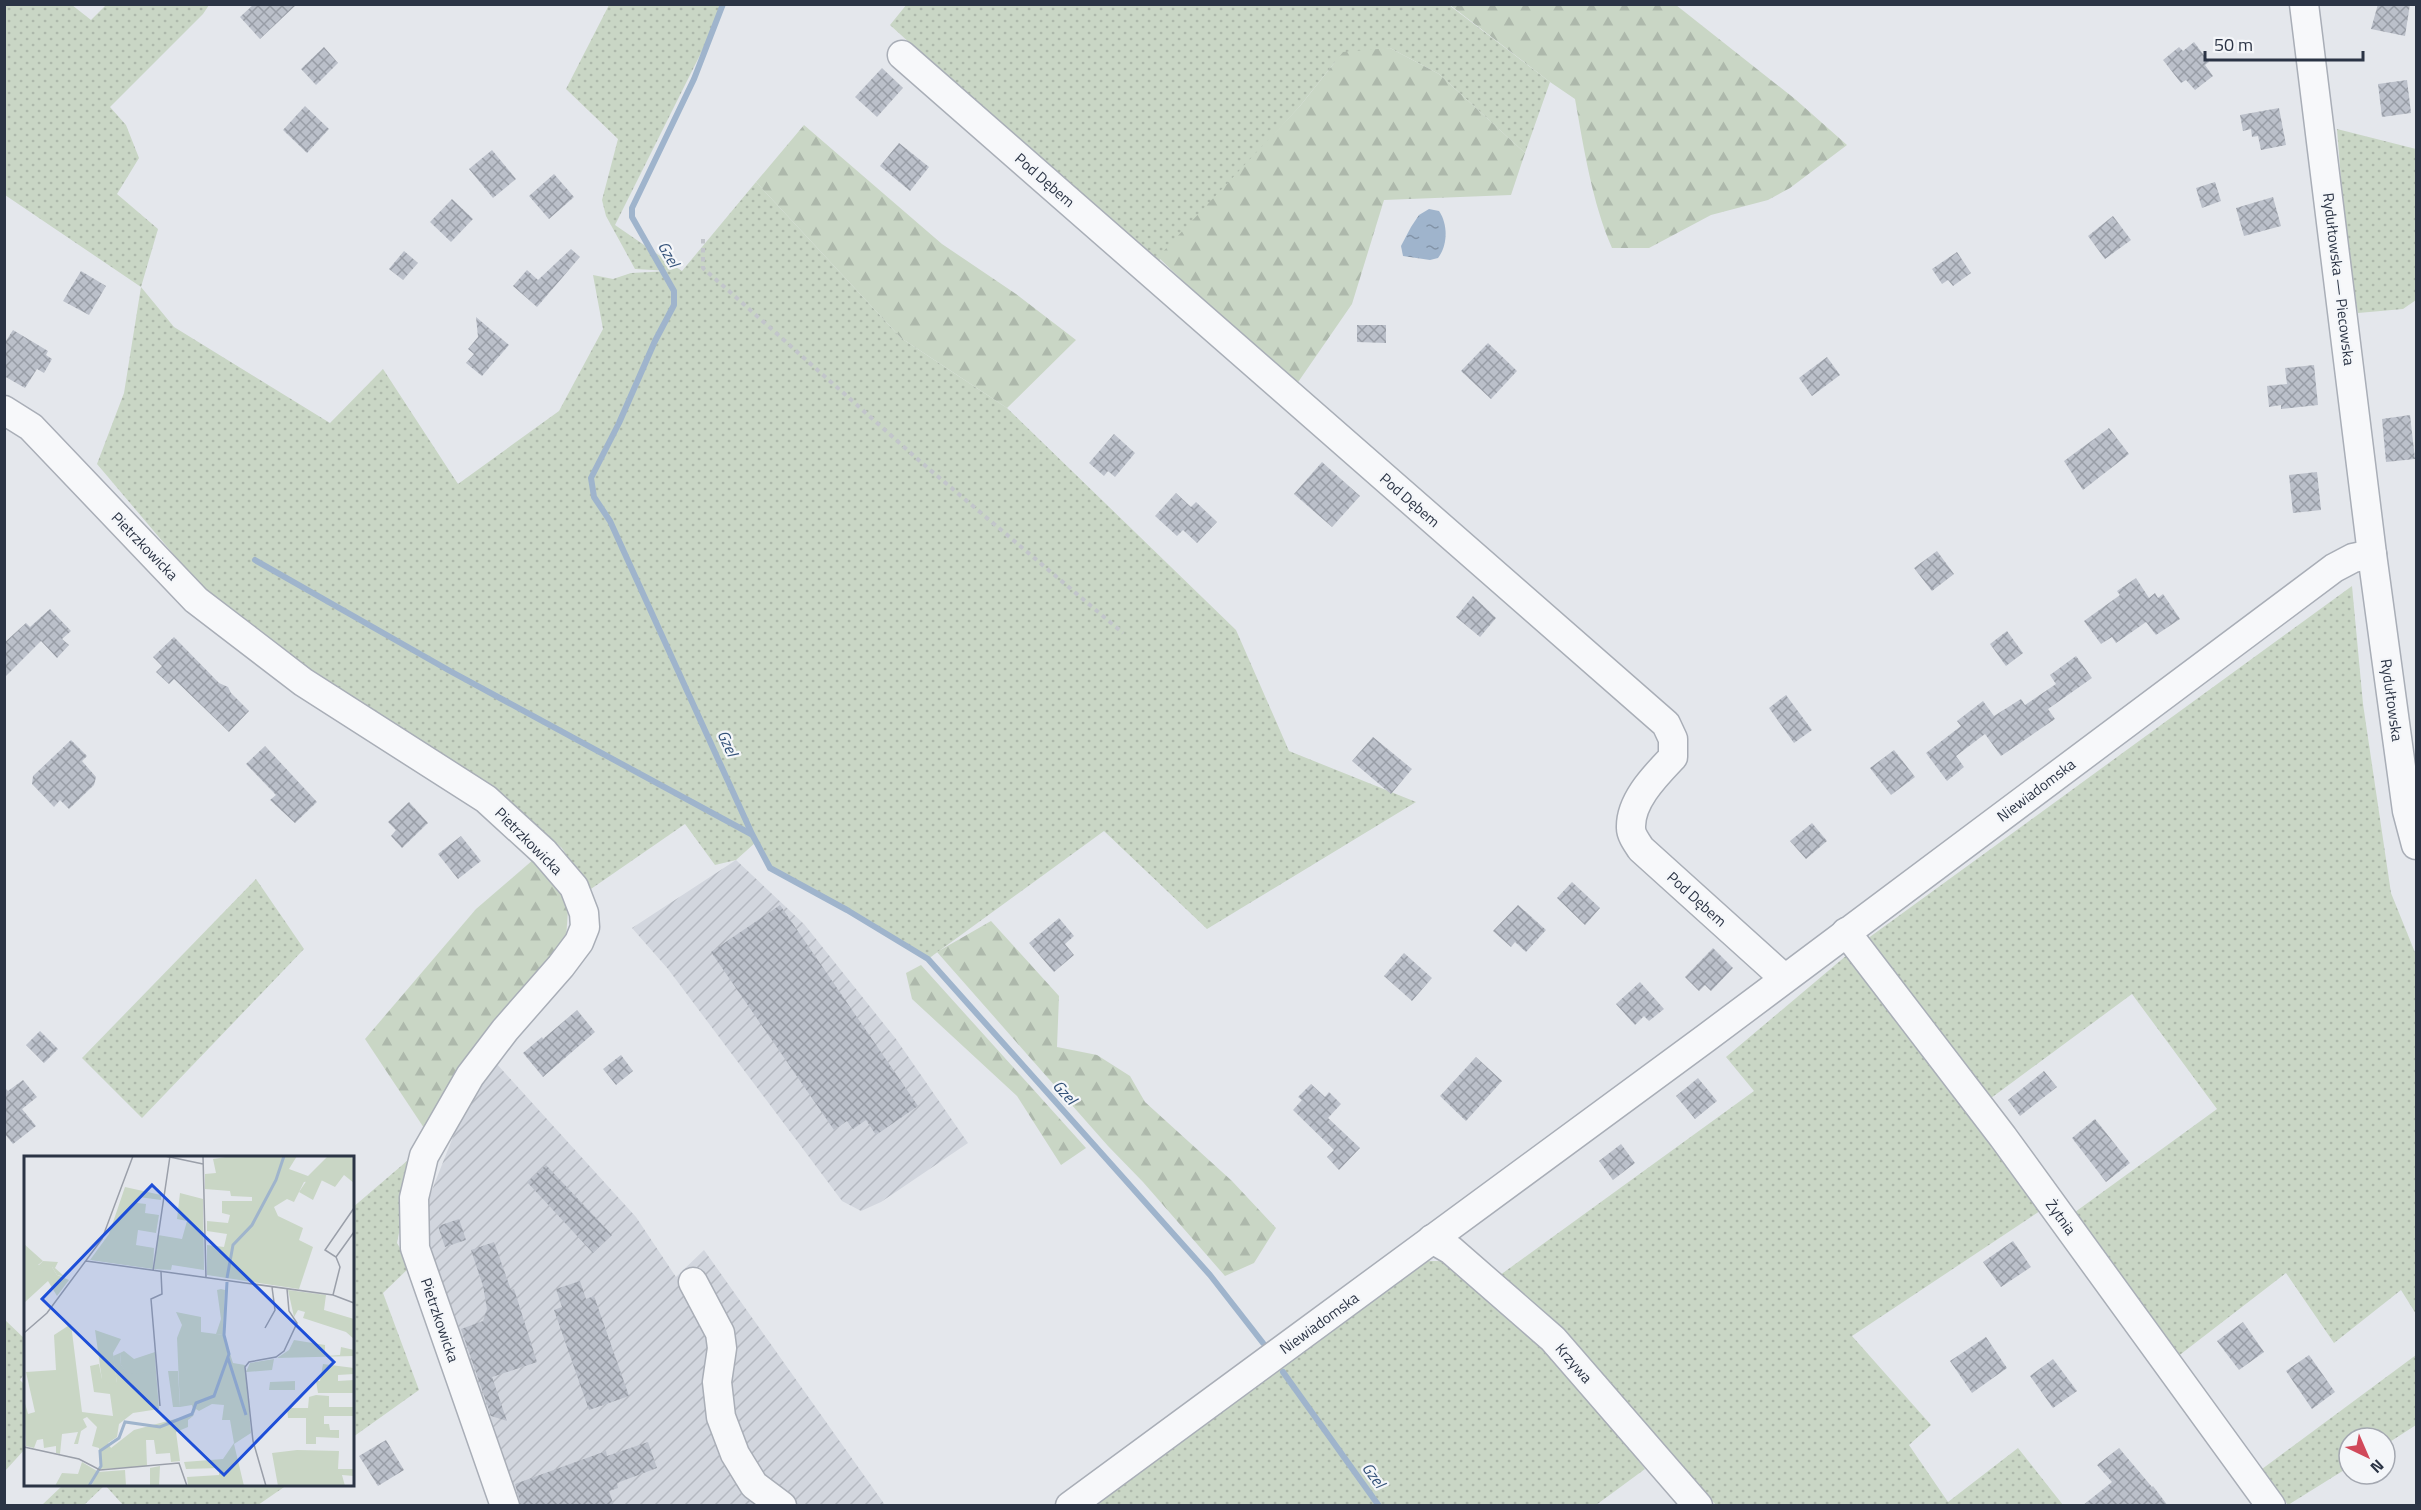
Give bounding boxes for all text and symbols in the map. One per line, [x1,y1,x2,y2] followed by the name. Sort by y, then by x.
[2205,24,2362,62] scale bar
[2214,31,2253,58] text: 50 m
[1010,147,1080,213] street label: Pod Dębem
[2317,191,2361,367] street label: Rydułtowska — Piecowska
[652,236,687,273] water label: Gzel
[1375,467,1445,533] street label: Pod Dębem
[106,506,184,586] street label: Pietrzkowicka
[2375,657,2409,743] street label: Rydułtowska
[712,726,745,762] water label: Gzel
[1992,752,2081,827] street label: Niewiadomska
[490,802,568,880] street label: Pietrzkowicka
[1662,866,1732,932] street label: Pod Dębem
[1047,1074,1084,1111] water label: Gzel
[24,1156,354,1486] inset map
[2040,1194,2082,1240] street label: Żytnia
[415,1275,465,1366] street label: Pietrzkowicka
[1275,1286,1364,1360] street label: Niewiadomska
[1550,1338,1598,1389] street label: Krzywa
[2337,1426,2397,1486] north arrow
[2365,1454,2390,1479] text: N
[1356,1457,1392,1494] water label: Gzel

